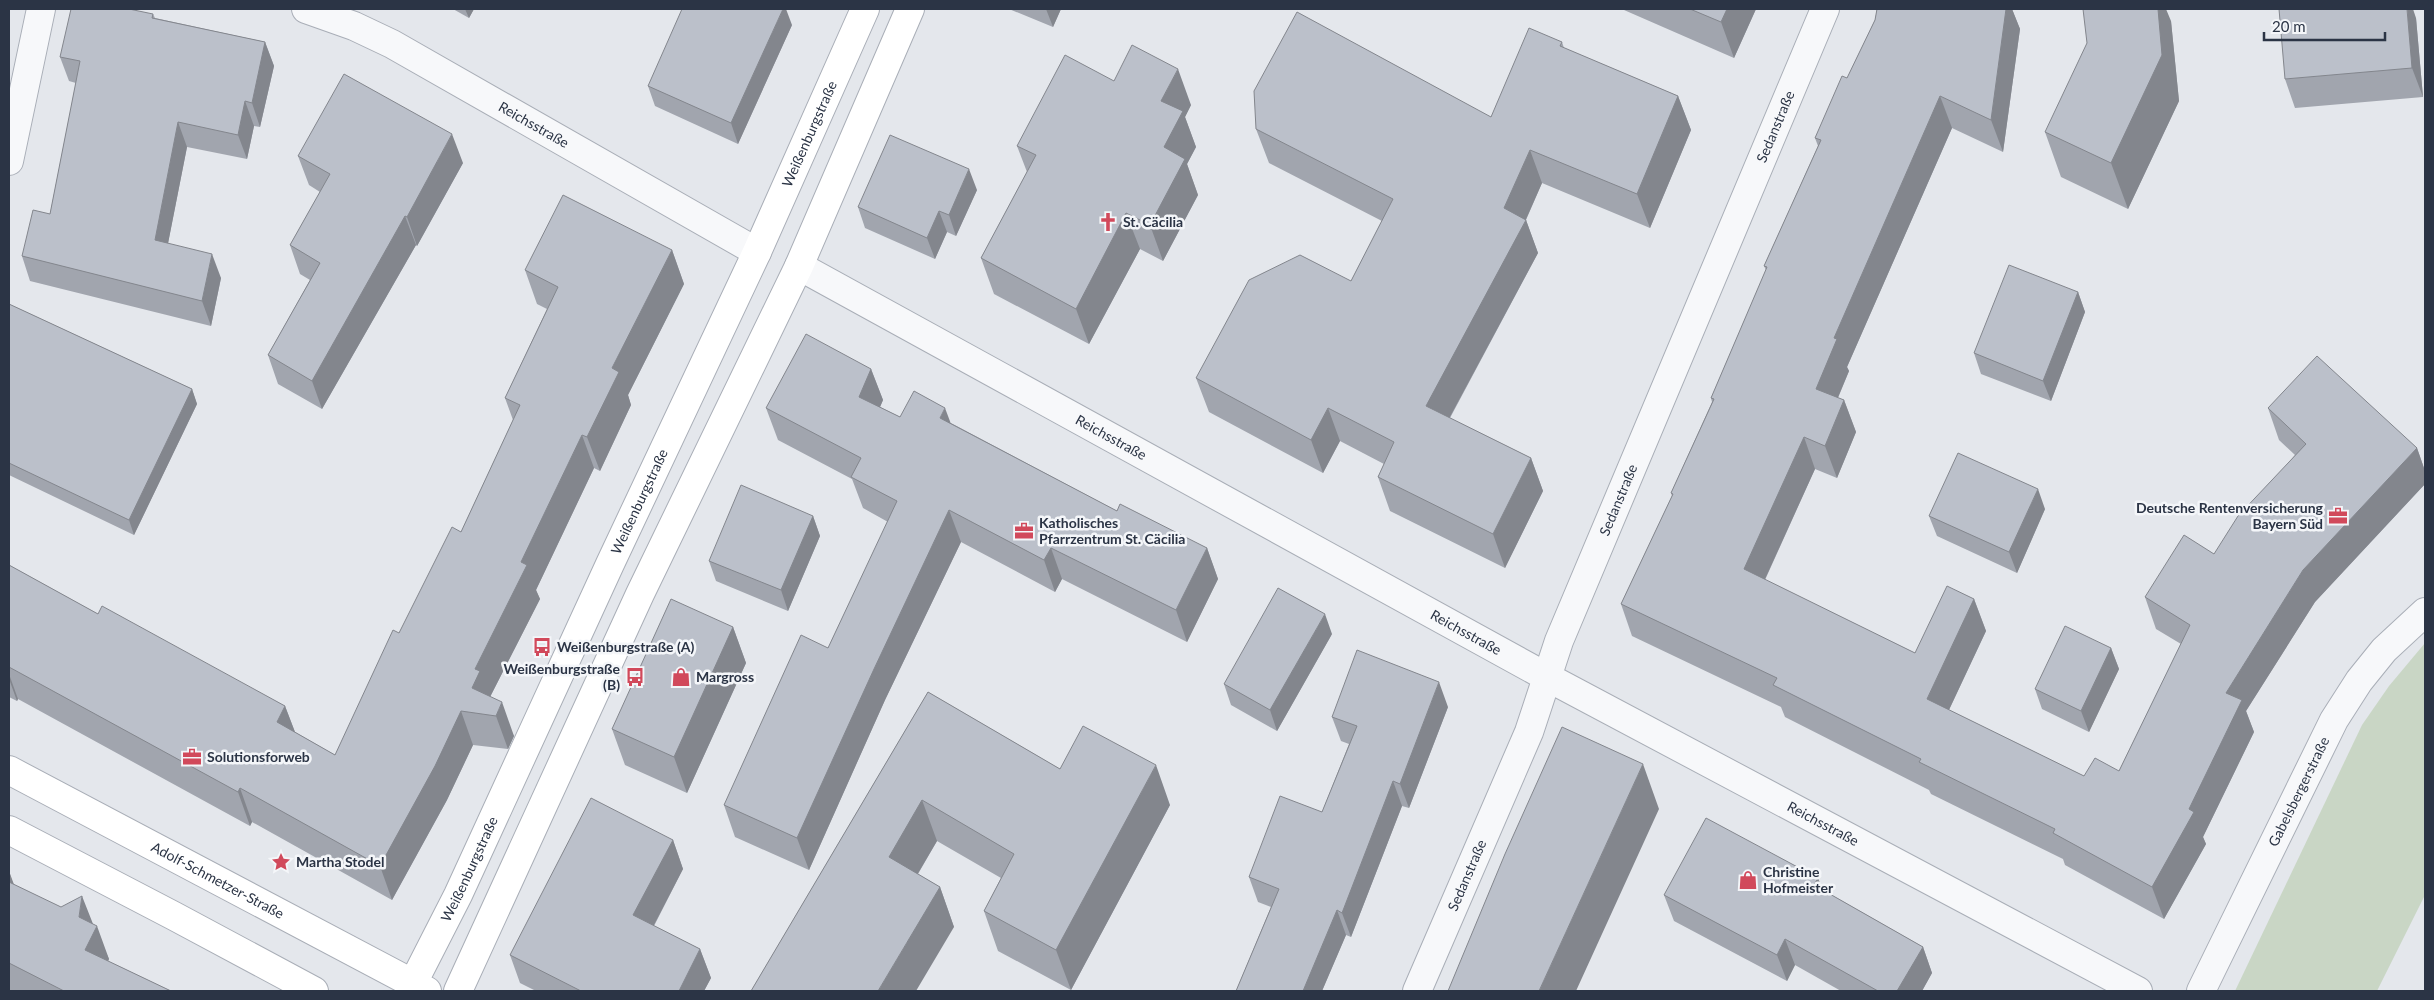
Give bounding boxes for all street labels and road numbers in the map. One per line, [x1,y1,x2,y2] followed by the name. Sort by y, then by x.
[778,78,840,190] street label: Weißenburgstraße
[1752,88,1798,165] street label: Sedanstraße
[496,98,572,151] street label: Reichsstraße
[1073,411,1150,463] street label: Reichsstraße
[607,446,671,557] street label: Weißenburgstraße
[1595,461,1641,538] street label: Sedanstraße
[1428,606,1505,658] street label: Reichsstraße
[2264,734,2332,849] street label: Gabelsbergerstraße
[1785,797,1862,849] street label: Reichsstraße
[437,814,501,924] street label: Weißenburgstraße
[1444,837,1489,913] street label: Sedanstraße
[149,838,287,922] street label: Adolf-Schmetzer-Straße

